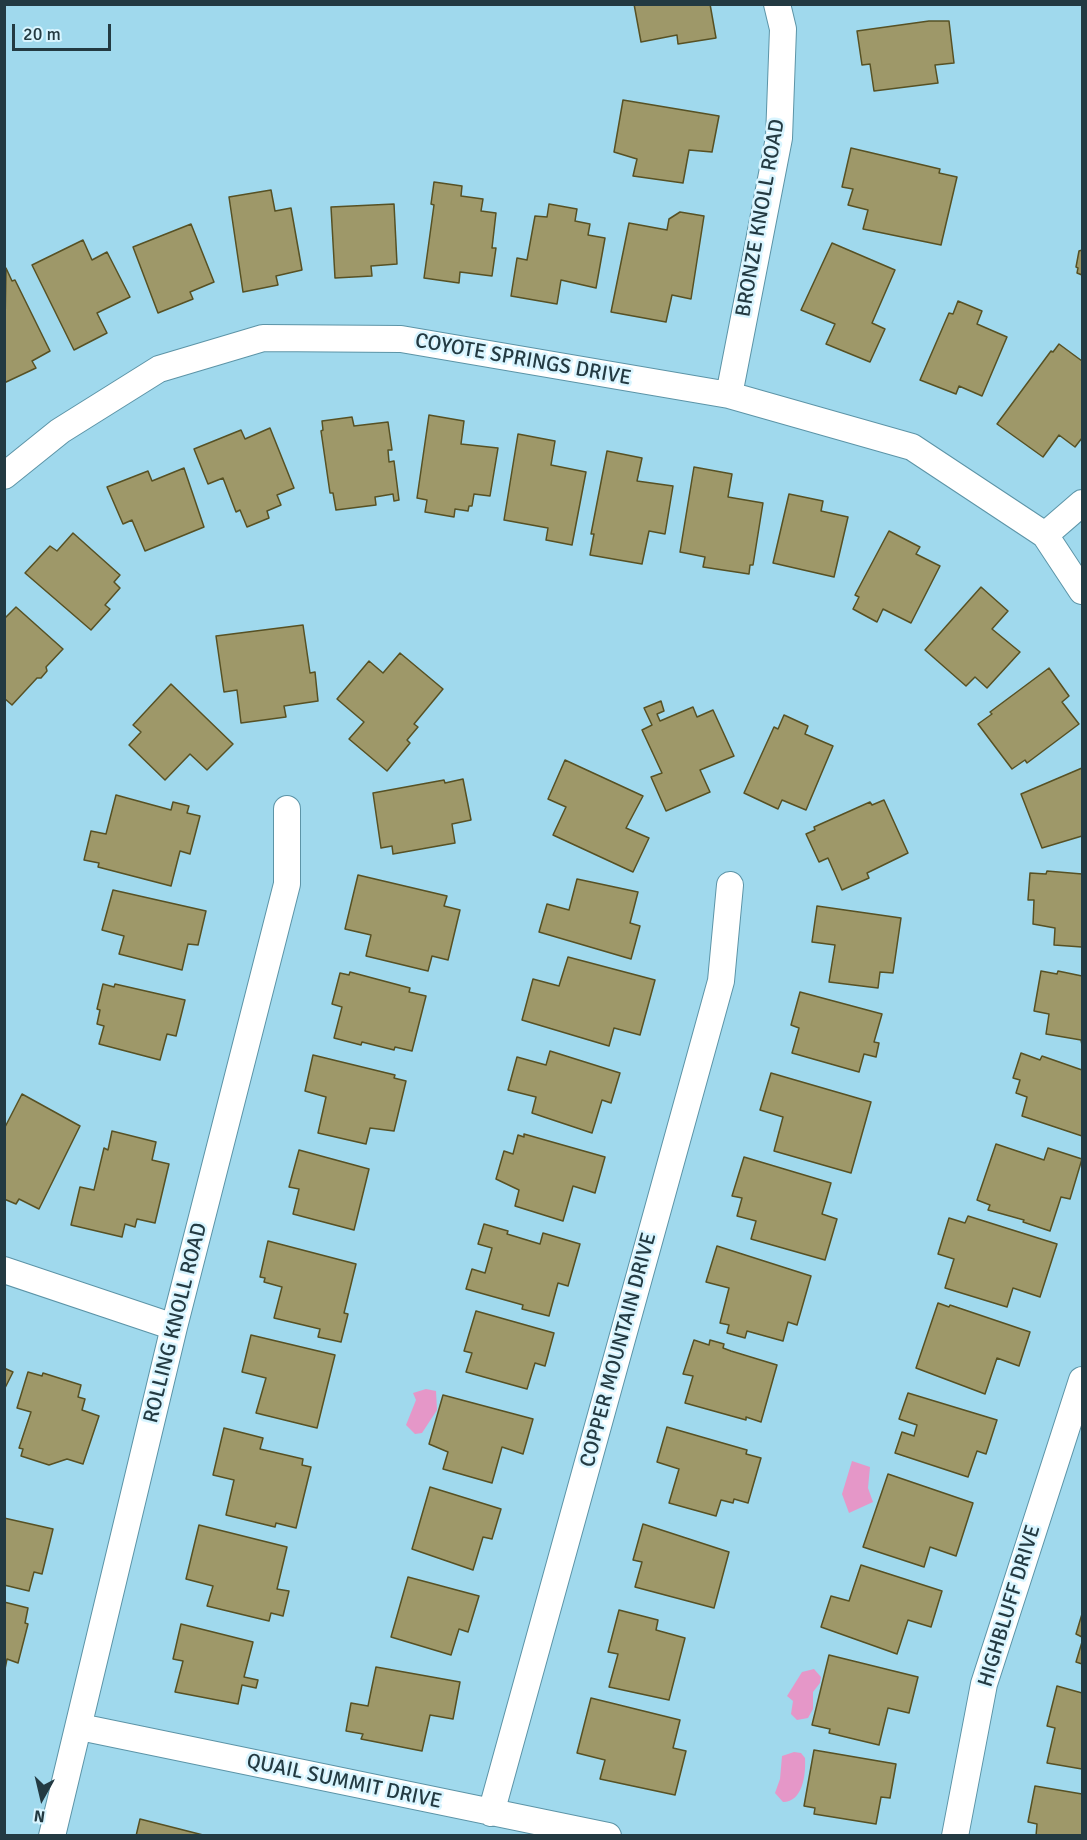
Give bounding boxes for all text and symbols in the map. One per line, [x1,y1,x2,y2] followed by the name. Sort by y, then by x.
[15,12,114,50] scale bar
[23,23,61,45] text: 20 m
[731,117,791,319] street label: BRONZE KNOLL ROAD
[413,329,633,391] street label: COYOTE SPRINGS DRIVE
[139,1220,213,1426] street label: ROLLING KNOLL ROAD
[576,1230,662,1470] street label: COPPER MOUNTAIN DRIVE
[973,1522,1047,1690] street label: HIGHBLUFF DRIVE
[244,1749,444,1815] street label: QUAIL SUMMIT DRIVE
[12,1768,72,1828] north arrow
[33,1805,46,1827] text: N

